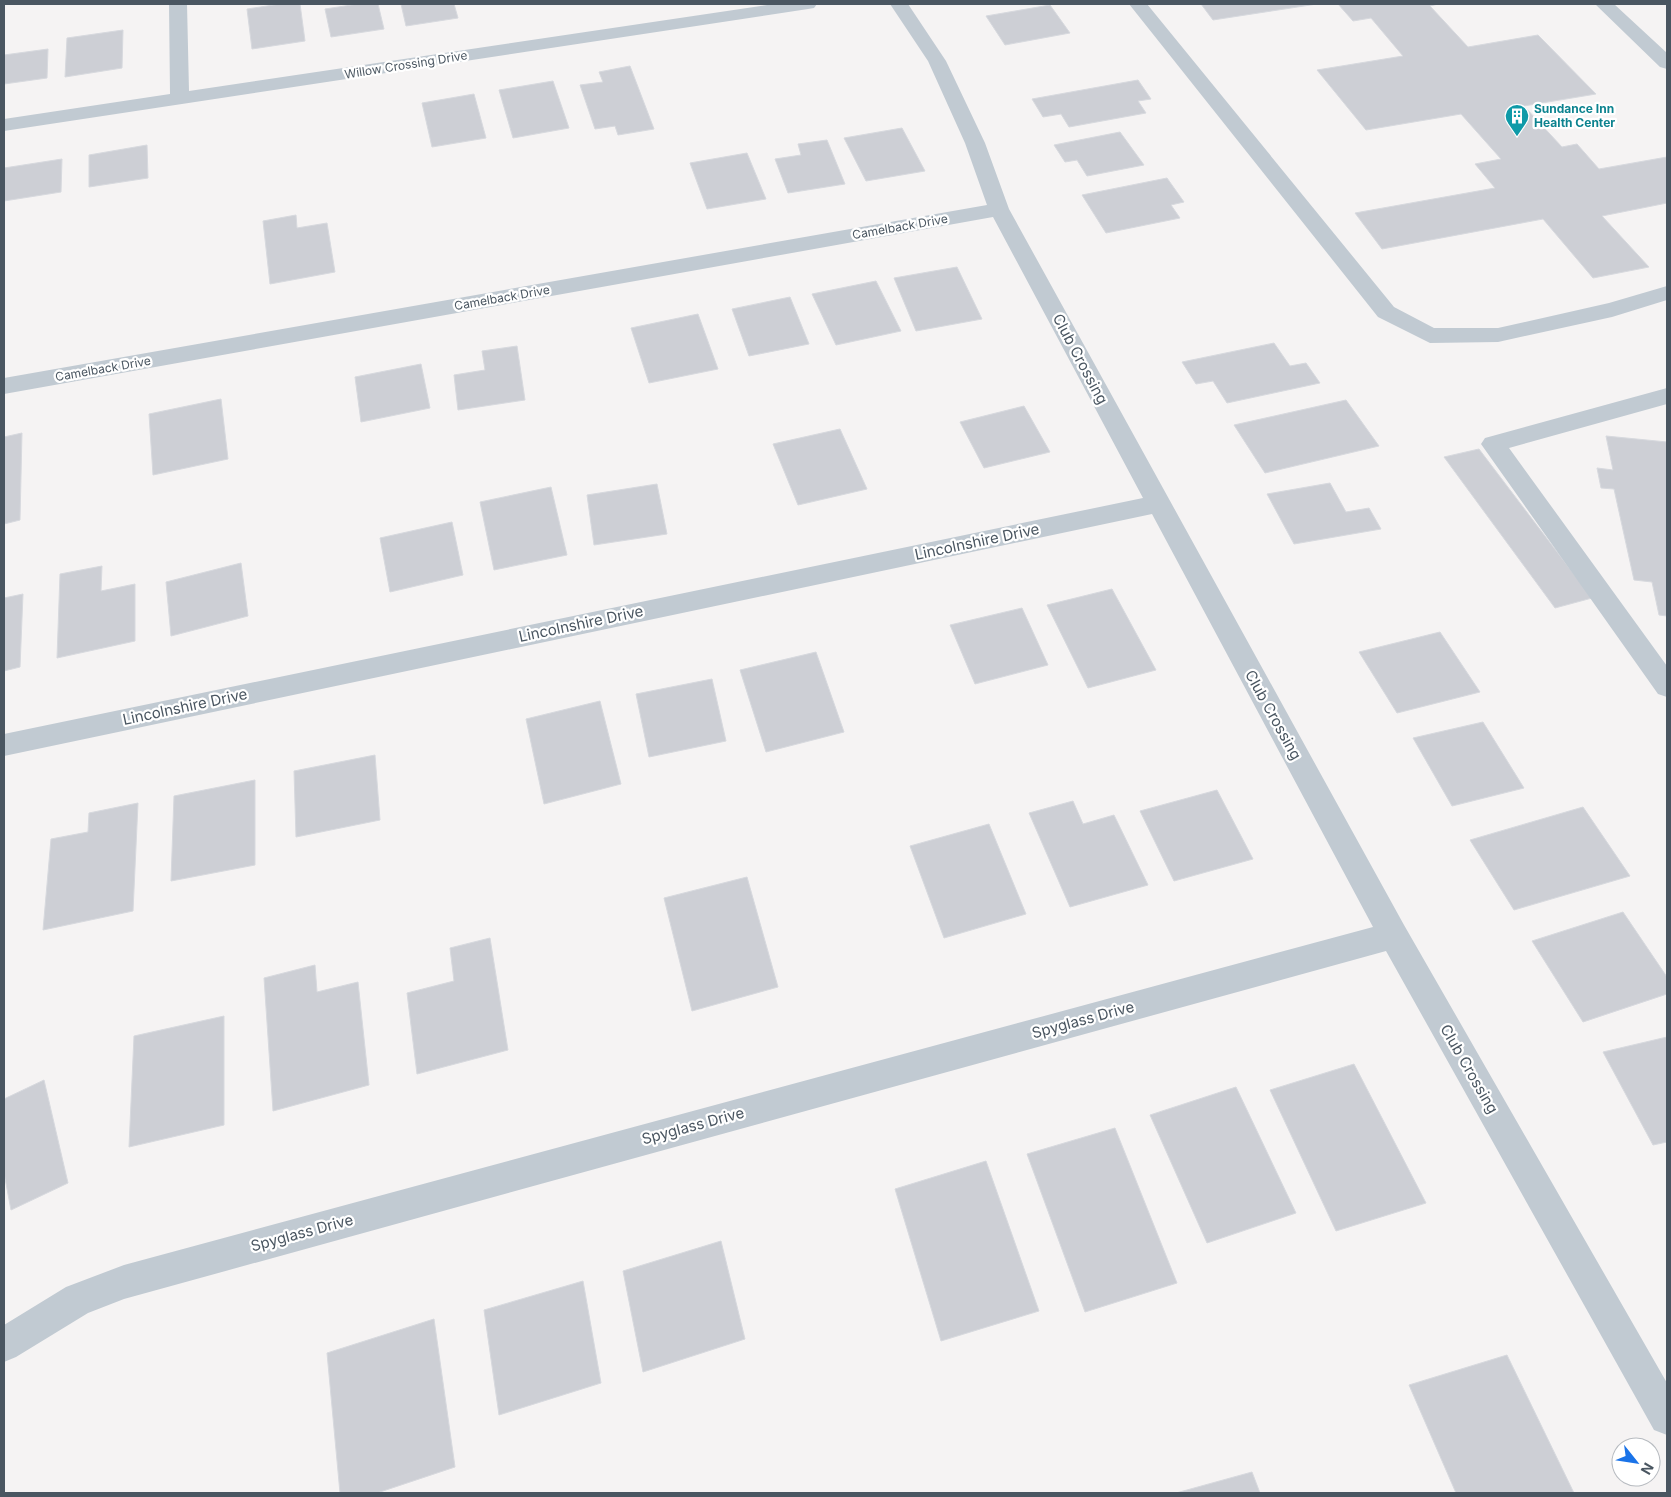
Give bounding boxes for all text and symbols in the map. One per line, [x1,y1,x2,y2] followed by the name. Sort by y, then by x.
[343,47,468,82] street label: Willow Crossing Drive
[1534,101,1615,130] place label: Sundance Inn Health Center
[1504,103,1530,137] building icon: Sundance Inn Health Center
[851,211,949,242] street label: Camelback Drive
[453,282,551,313] street label: Camelback Drive
[1049,310,1112,407] street label: Club Crossing
[54,353,152,384] street label: Camelback Drive
[913,519,1041,564] street label: Lincolnshire Drive
[517,601,645,646] street label: Lincolnshire Drive
[1241,667,1306,763] street label: Club Crossing
[121,684,249,729] street label: Lincolnshire Drive
[1030,997,1136,1042] street label: Spyglass Drive
[1436,1021,1503,1117] street label: Club Crossing
[640,1103,746,1148] street label: Spyglass Drive
[249,1210,355,1255] street label: Spyglass Drive
[1611,1437,1661,1487] north arrow
[1638,1460,1658,1478] text: N

